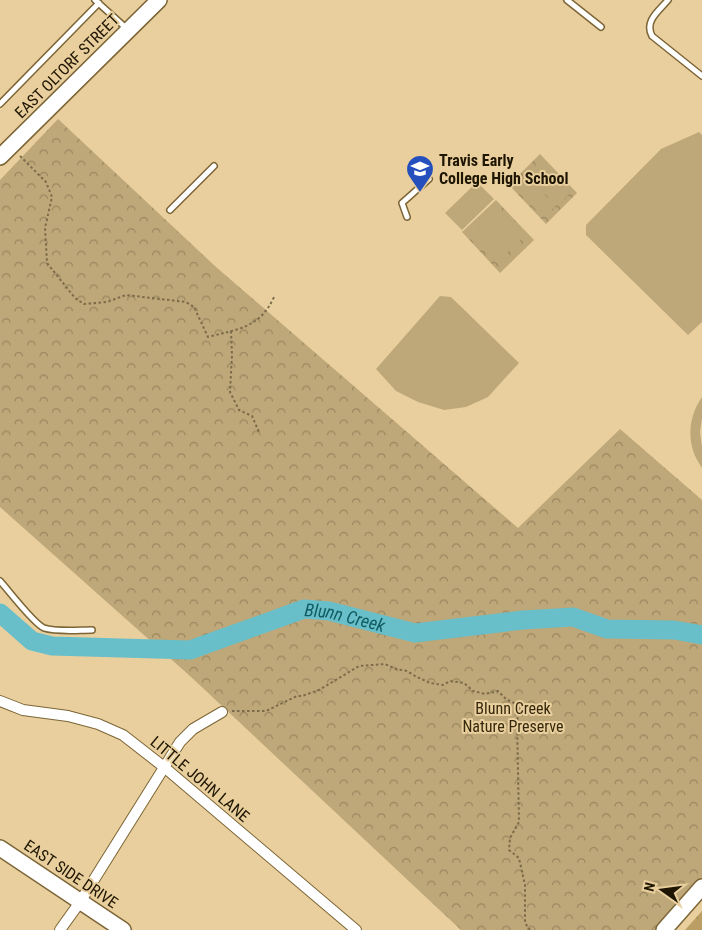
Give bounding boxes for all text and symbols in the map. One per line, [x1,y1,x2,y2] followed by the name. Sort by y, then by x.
[11,10,123,122] street label: EAST OLTORF STREET
[439,151,568,188] place label: Travis Early College High School
[405,154,435,193] school or university icon: Travis Early College High School
[304,599,389,636] water label: Blunn Creek
[462,699,564,736] park label: Blunn Creek Nature Preserve
[147,732,253,826] street label: LITTLE JOHN LANE
[21,836,121,912] street label: EAST SIDE DRIVE
[637,865,687,915] north arrow
[641,881,658,893] text: N

